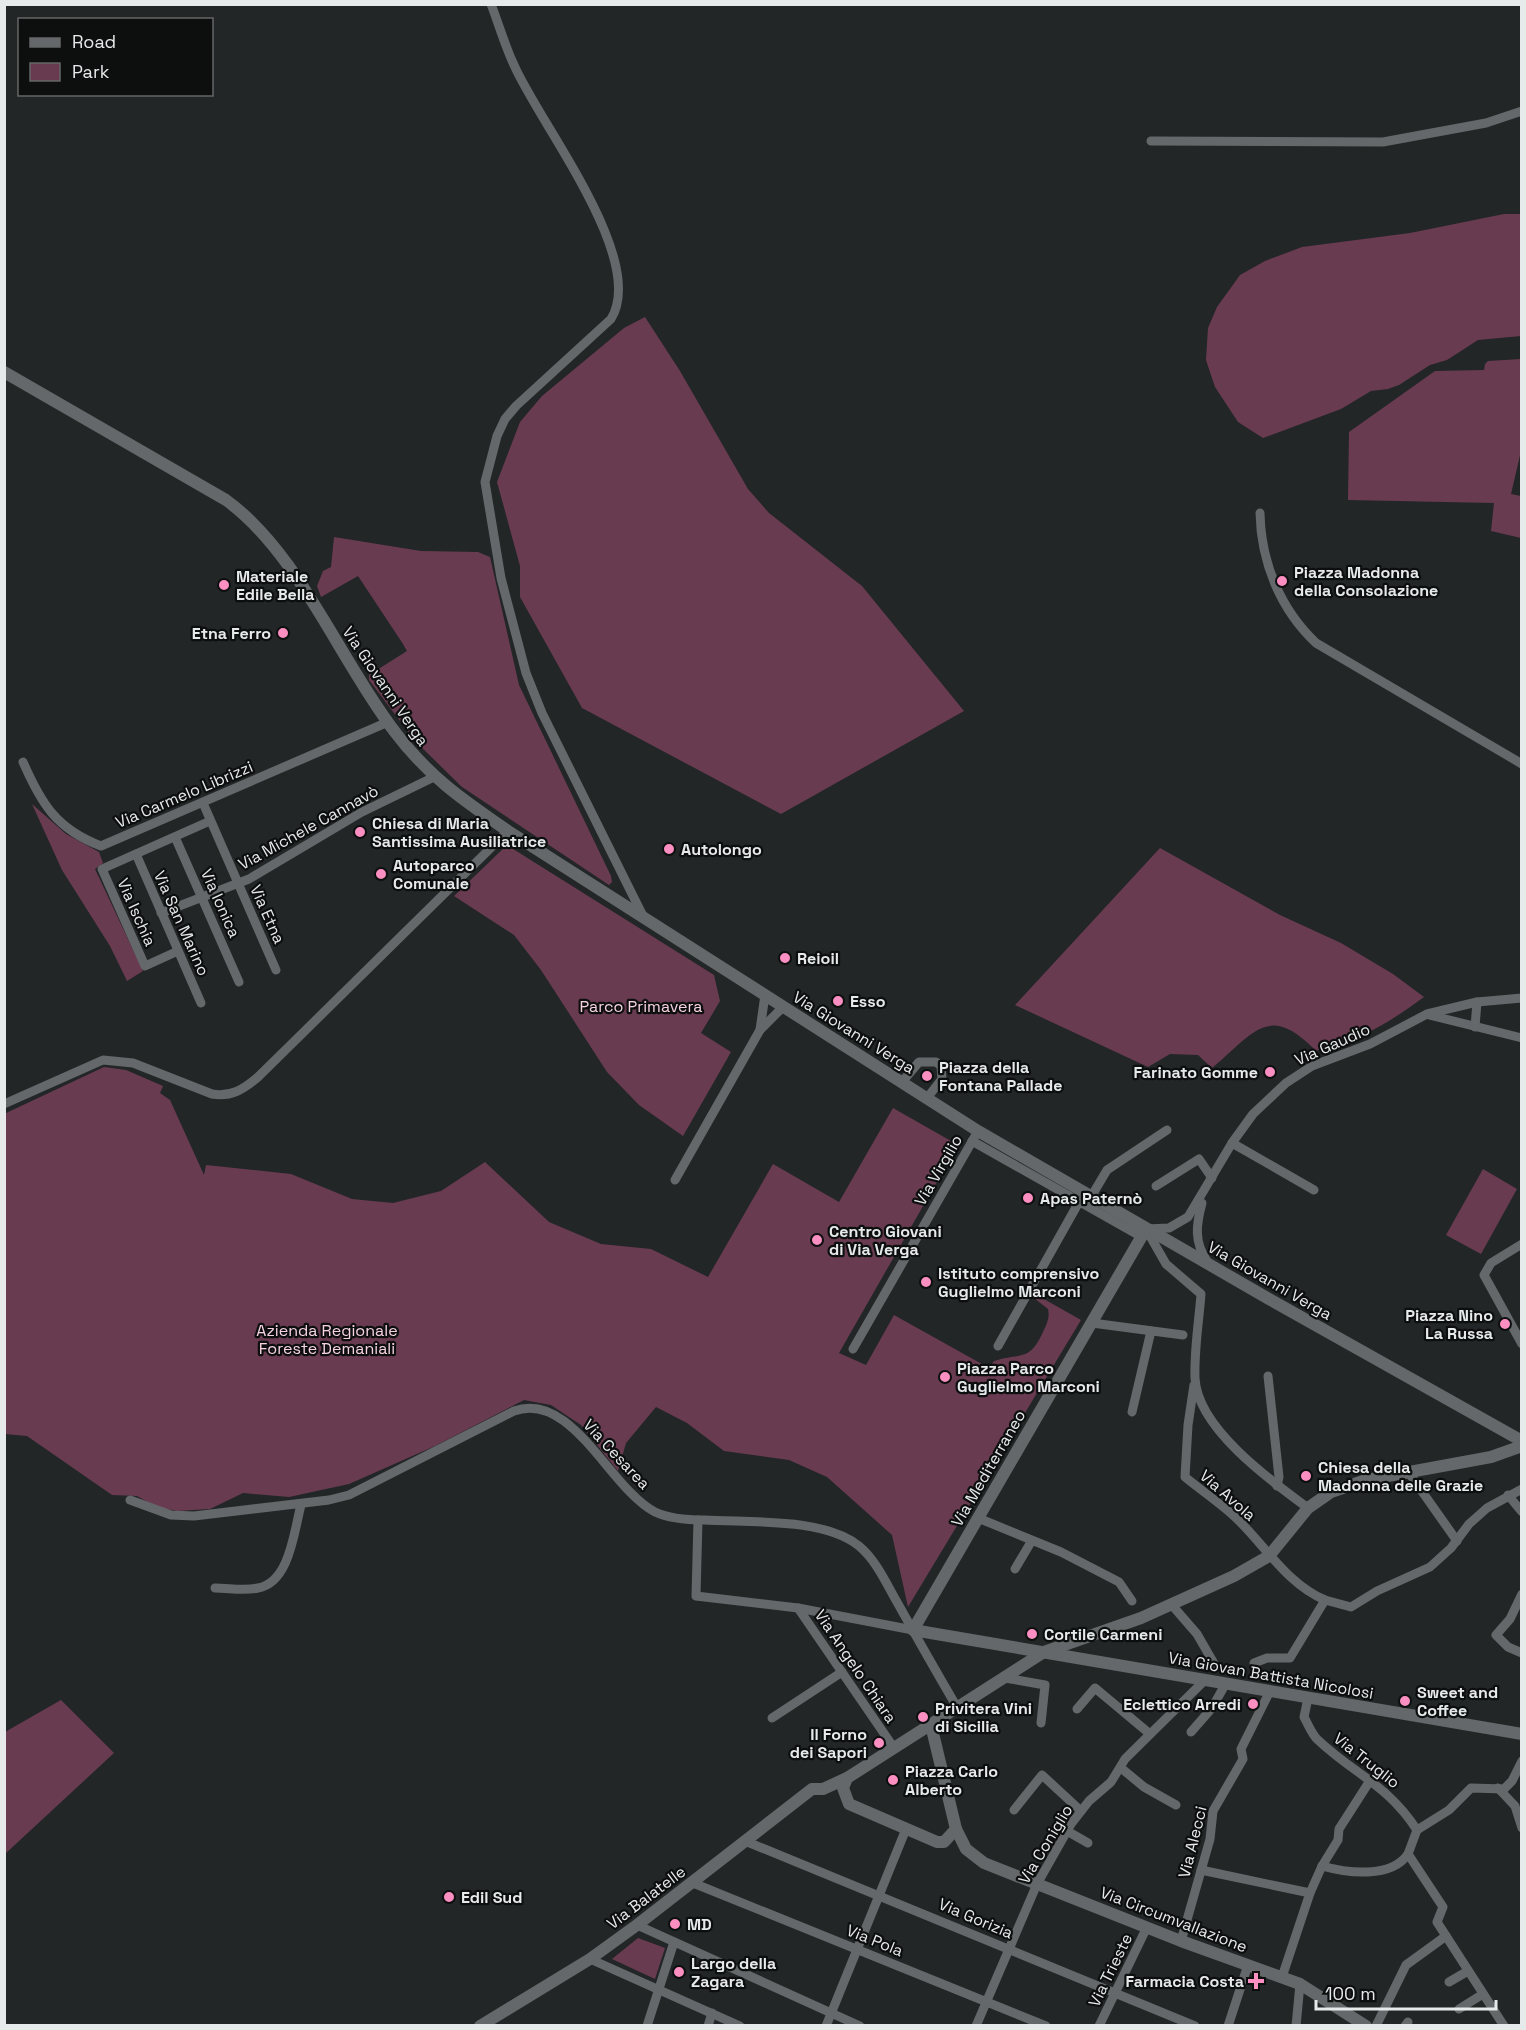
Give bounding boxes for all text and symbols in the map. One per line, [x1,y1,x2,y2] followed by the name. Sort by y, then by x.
[18,18,213,96] legend
[72,30,116,53] text: Road
[72,60,110,83] text: Park
[1294,562,1438,601] place label: Piazza Madonna della Consolazione
[236,566,315,605] place label: Materiale Edile Bella
[1275,574,1289,588] marker: Piazza Madonna della Consolazione
[217,578,231,592] marker: Materiale Edile Bella
[338,622,433,750] street label: Via Giovanni Verga
[192,623,271,644] place label: Etna Ferro
[276,626,290,640] marker: Etna Ferro
[112,756,256,833] street label: Via Carmelo Librizzi
[234,780,382,875] street label: Via Michele Cannavò
[372,813,546,852] place label: Chiesa di Maria Santissima Ausiliatrice
[353,825,367,839] marker: Chiesa di Maria Santissima Ausiliatrice
[681,839,762,860] place label: Autolongo
[662,842,676,856] marker: Autolongo
[393,855,475,894] place label: Autoparco Comunale
[196,865,245,941] street label: Via Ionica
[149,867,214,979] street label: Via San Marino
[374,867,388,881] marker: Autoparco Comunale
[112,875,161,949] street label: Via Ischia
[245,881,290,947] street label: Via Etna
[797,948,839,969] place label: Reioil
[778,951,792,965] marker: Reioil
[789,986,919,1078] street label: Via Giovanni Verga
[850,991,886,1012] place label: Esso
[831,994,845,1008] marker: Esso
[580,996,702,1017] park label: Parco Primavera
[1291,1018,1373,1070] street label: Via Gaudio
[939,1057,1062,1096] place label: Piazza della Fontana Pallade
[1133,1062,1258,1083] place label: Farinato Gomme
[1263,1065,1277,1079] marker: Farinato Gomme
[920,1069,934,1083] marker: Piazza della Fontana Pallade
[910,1131,967,1209] street label: Via Virgilio
[1040,1188,1143,1209] place label: Apas Paternò
[1021,1191,1035,1205] marker: Apas Paternò
[829,1221,942,1260] place label: Centro Giovani di Via Verga
[810,1233,824,1247] marker: Centro Giovani di Via Verga
[1204,1236,1336,1325] street label: Via Giovanni Verga
[938,1263,1099,1302] place label: Istituto comprensivo Guglielmo Marconi
[919,1275,933,1289] marker: Istituto comprensivo Guglielmo Marconi
[1405,1305,1493,1344] place label: Piazza Nino La Russa
[1498,1317,1512,1331] marker: Piazza Nino La Russa
[256,1320,398,1359] park label: Azienda Regionale Foreste Demaniali
[957,1358,1100,1397] place label: Piazza Parco Guglielmo Marconi
[938,1370,952,1384] marker: Piazza Parco Guglielmo Marconi
[946,1406,1030,1530] street label: Via Mediterraneo
[579,1415,655,1494] street label: Via Cesarea
[1318,1457,1483,1496] place label: Chiesa della Madonna delle Grazie
[1195,1465,1260,1526] street label: Via Avola
[1299,1469,1313,1483] marker: Chiesa della Madonna delle Grazie
[810,1605,901,1727] street label: Via Angelo Chiara
[1044,1624,1162,1645] place label: Cortile Carmeni
[1025,1627,1039,1641] marker: Cortile Carmeni
[1167,1647,1375,1704] street label: Via Giovan Battista Nicolosi
[1417,1682,1498,1721] place label: Sweet and Coffee
[1123,1694,1241,1715] place label: Eclettico Arredi
[1398,1694,1412,1708] marker: Sweet and Coffee
[1246,1697,1260,1711] marker: Eclettico Arredi
[935,1698,1032,1737] place label: Privitera Vini di Sicilia
[916,1710,930,1724] marker: Privitera Vini di Sicilia
[790,1724,867,1763] place label: Il Forno dei Sapori
[1329,1728,1404,1793] street label: Via Truglio
[872,1736,886,1750] marker: Il Forno dei Sapori
[905,1761,998,1800] place label: Piazza Carlo Alberto
[886,1773,900,1787] marker: Piazza Carlo Alberto
[1014,1801,1077,1888] street label: Via Coniglio
[1173,1804,1212,1880] street label: Via Alecci
[603,1861,690,1934] street label: Via Balatelle
[1097,1882,1250,1957] street label: Via Circumvallazione
[461,1887,522,1908] place label: Edil Sud
[442,1890,456,1904] marker: Edil Sud
[935,1893,1016,1944] street label: Via Gorizia
[687,1914,712,1935] place label: MD
[668,1917,682,1931] marker: MD
[843,1920,906,1961] street label: Via Pola
[1084,1930,1137,2010] street label: Via Trieste
[691,1953,776,1992] place label: Largo della Zagara
[672,1965,686,1979] marker: Largo della Zagara
[1125,1971,1244,1992] place label: Farmacia Costa
[1316,1973,1496,2011] scale bar
[1249,1974,1263,1988] marker: Farmacia Costa
[1325,1982,1376,2005] text: 100 m

